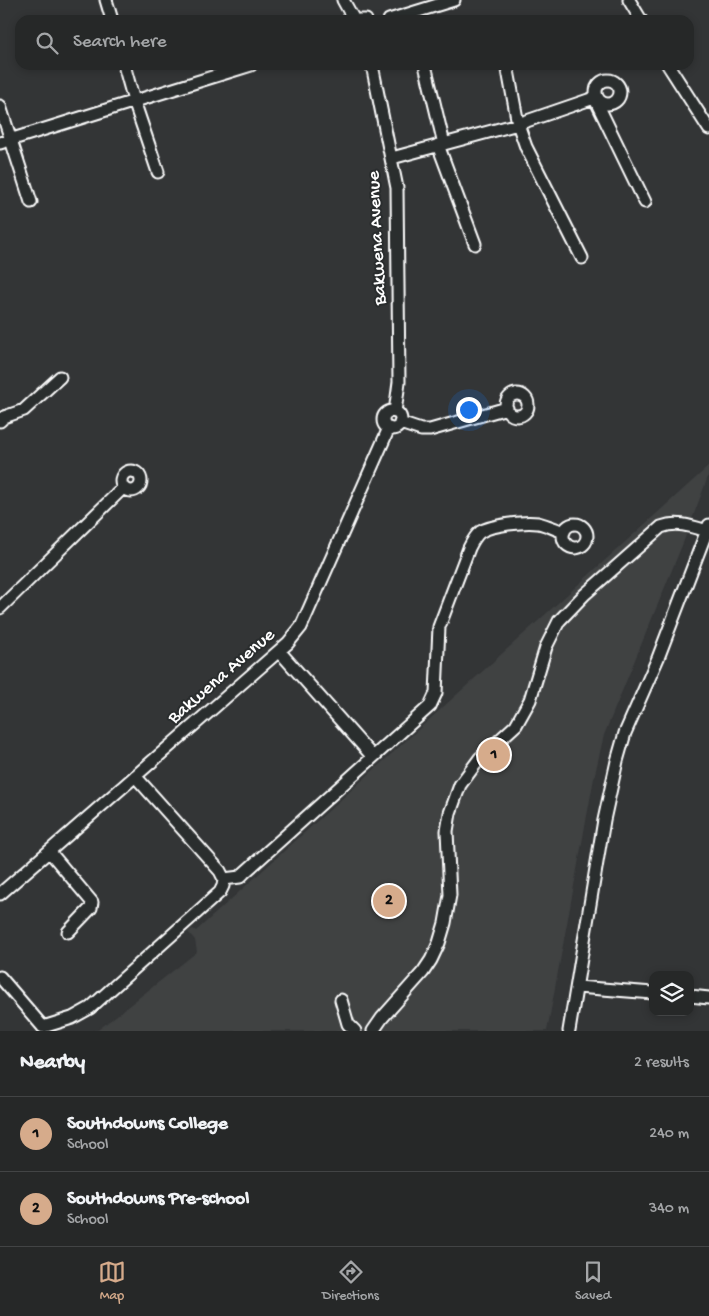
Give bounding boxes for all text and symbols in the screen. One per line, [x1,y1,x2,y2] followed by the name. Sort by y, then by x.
[15,15,694,70] search box
[33,29,61,57] icon: search
[73,31,167,54] text: Search here
[363,170,393,307] street label: Bakwena Avenue
[456,397,482,423] your location
[163,624,280,730] street label: Bakwena Avenue
[478,736,510,774] pin: 1
[373,882,405,920] pin: 2
[649,971,694,1016] map controls
[649,971,694,1016] button: layers
[20,1051,85,1076] text: Nearby
[634,1054,689,1073] text: 2 results
[67,1113,228,1136] text: Southdowns College
[33,1125,39,1144] text: 1
[649,1125,689,1144] text: 240 m
[67,1136,109,1155] text: School
[67,1188,249,1211] text: Southdowns Pre-school
[32,1200,40,1219] text: 2
[649,1200,689,1219] text: 340 m
[67,1211,109,1230] text: School
[98,1258,126,1305] tab: Map
[322,1258,379,1305] tab: Directions
[575,1258,611,1305] tab: Saved

